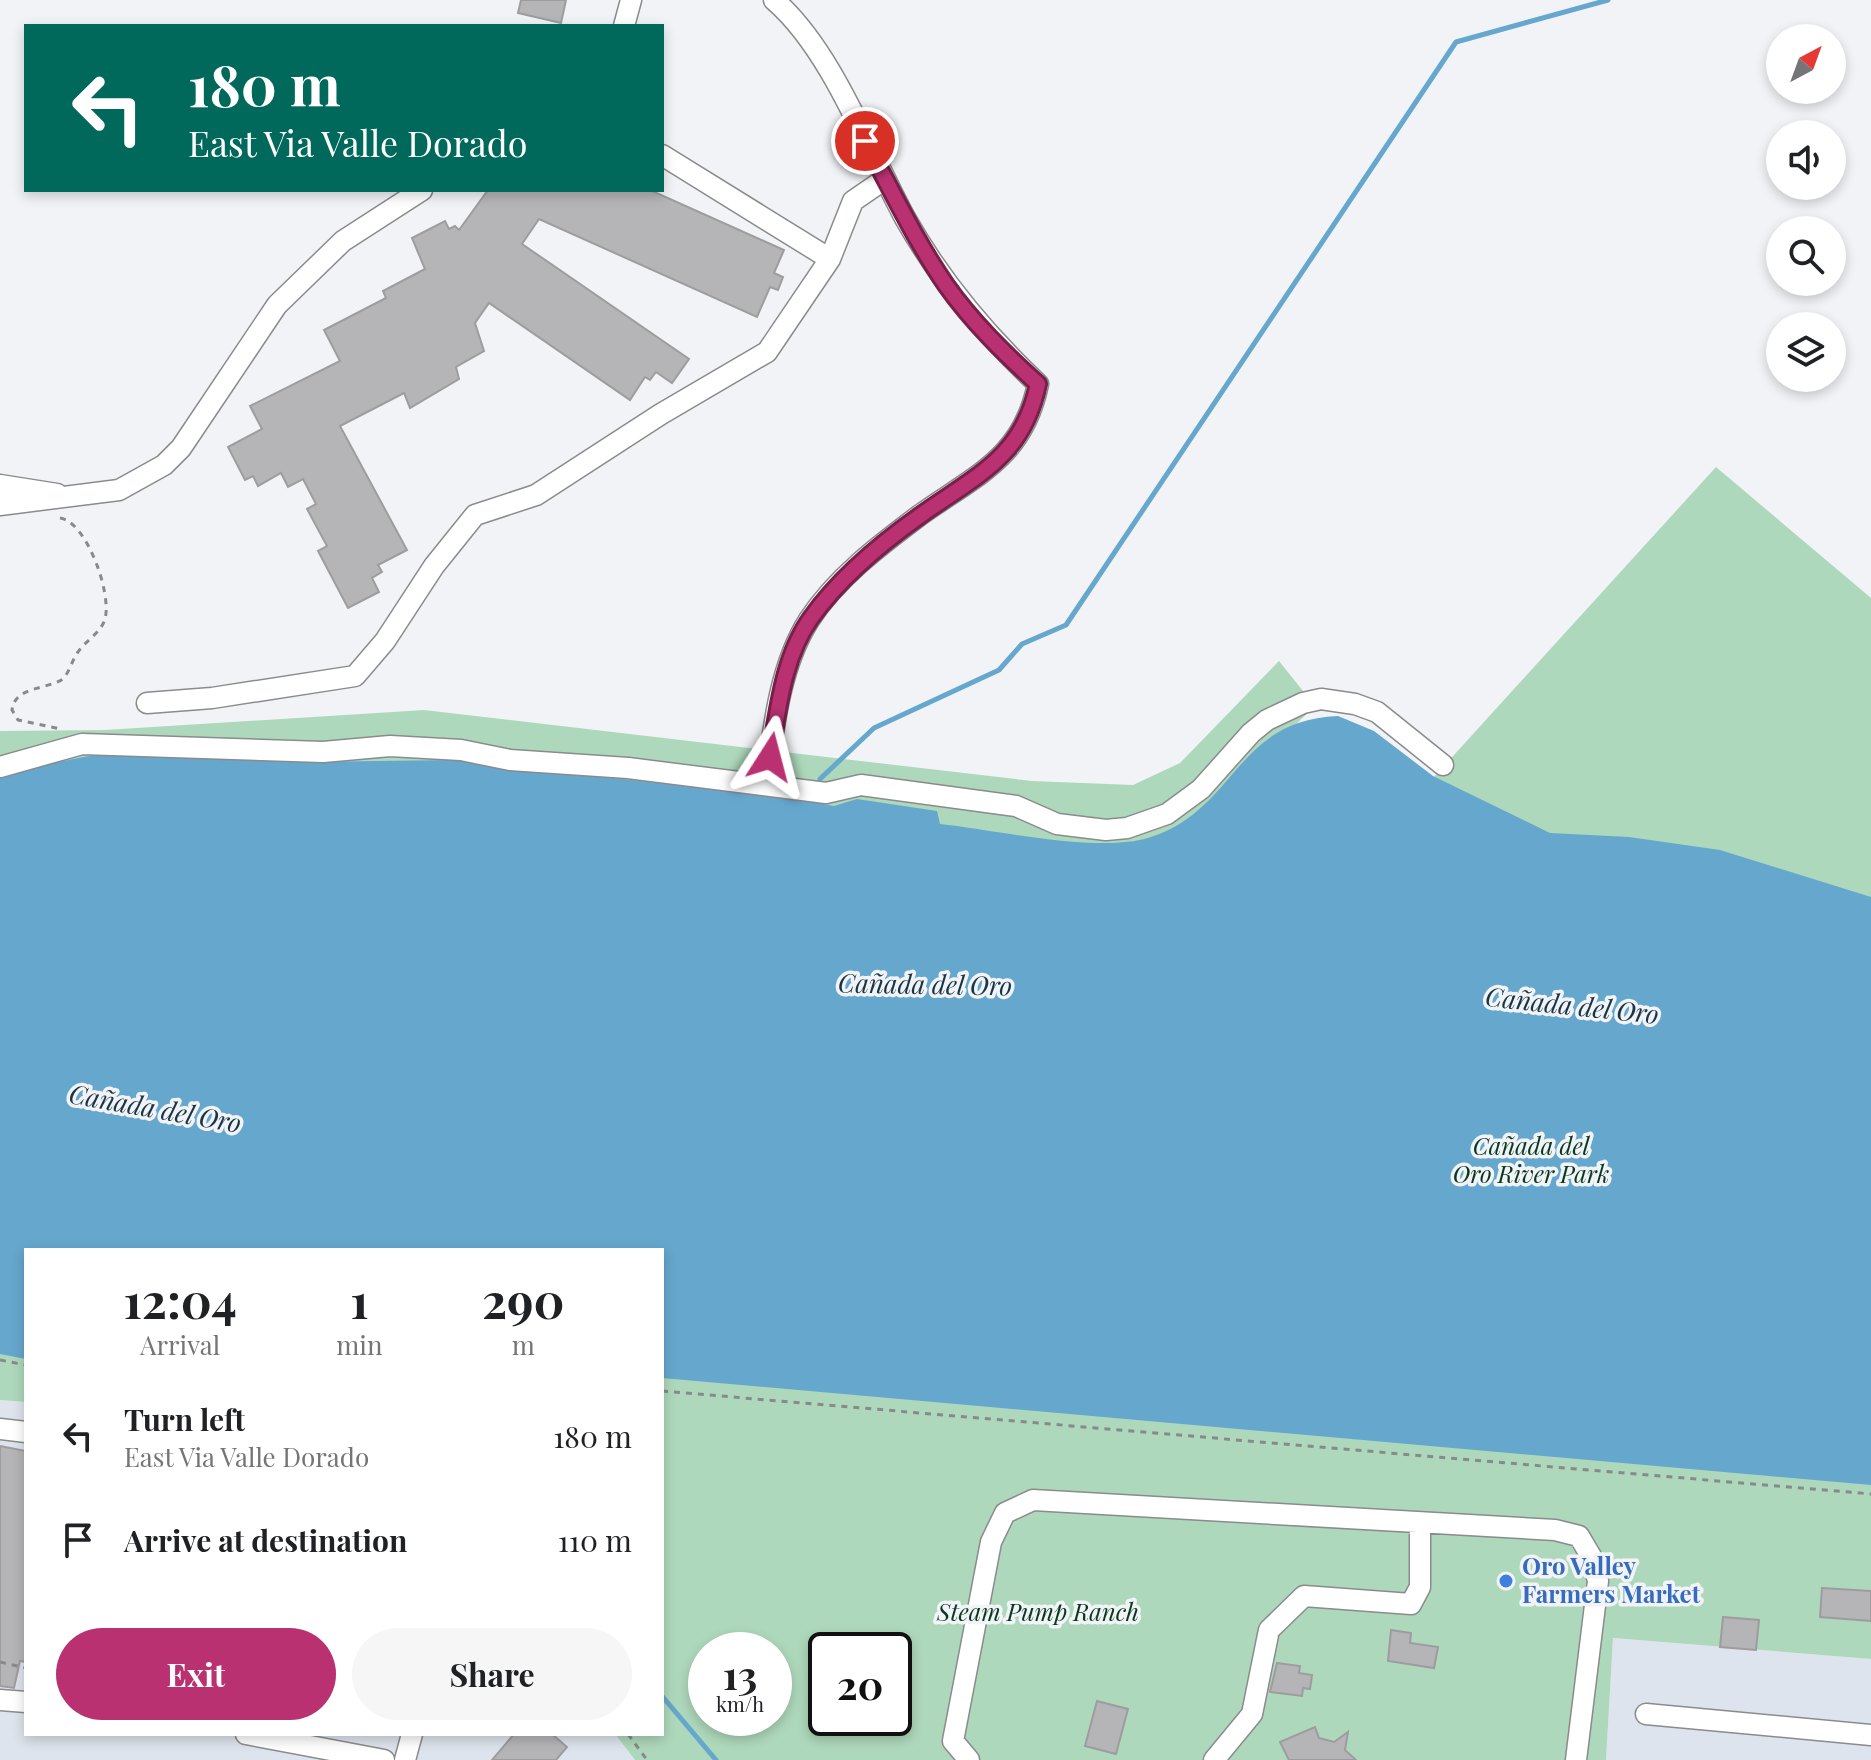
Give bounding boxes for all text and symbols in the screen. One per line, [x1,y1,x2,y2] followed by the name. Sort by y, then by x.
[1766,24,1846,104] north arrow
[1766,24,1846,392] map controls
[188,46,341,121] text: 180 m
[56,56,160,160] icon: left
[831,107,899,175] pin
[188,118,527,166] text: East Via Valle Dorado
[843,119,887,163] icon: arrive
[1766,120,1846,200] button: sound
[1766,216,1846,296] button: search
[1766,312,1846,392] button: layers
[728,715,812,799] position arrow
[838,964,1012,1003] water label: Cañada del Oro
[1484,978,1661,1031] water label: Cañada del Oro
[66,1075,244,1140] water label: Cañada del Oro
[1453,1129,1609,1189] park label: Cañada del Oro River Park
[123,1267,237,1331] text: 12:04
[350,1267,369,1331] text: 1
[482,1267,565,1331] text: 290
[140,1327,220,1362] text: Arrival
[336,1327,382,1362] text: min
[512,1327,535,1362] text: m
[124,1399,245,1439] text: Turn left
[56,1414,100,1458] icon: left
[553,1416,632,1456] text: 180 m
[124,1439,369,1474] text: East Via Valle Dorado
[56,1518,100,1562] icon: arrive
[124,1520,407,1560] text: Arrive at destination
[558,1520,632,1560] text: 110 m
[1522,1549,1701,1609] place label: Oro Valley Farmers Market
[1497,1572,1515,1590] marker: Oro Valley Farmers Market
[936,1595,1139,1627] park label: Steam Pump Ranch
[56,1628,336,1720] button: Exit
[352,1628,632,1720] button: Share
[808,1632,912,1736] speed limit sign: 20
[723,1647,757,1700] text: 13
[716,1690,764,1717] text: km/h

